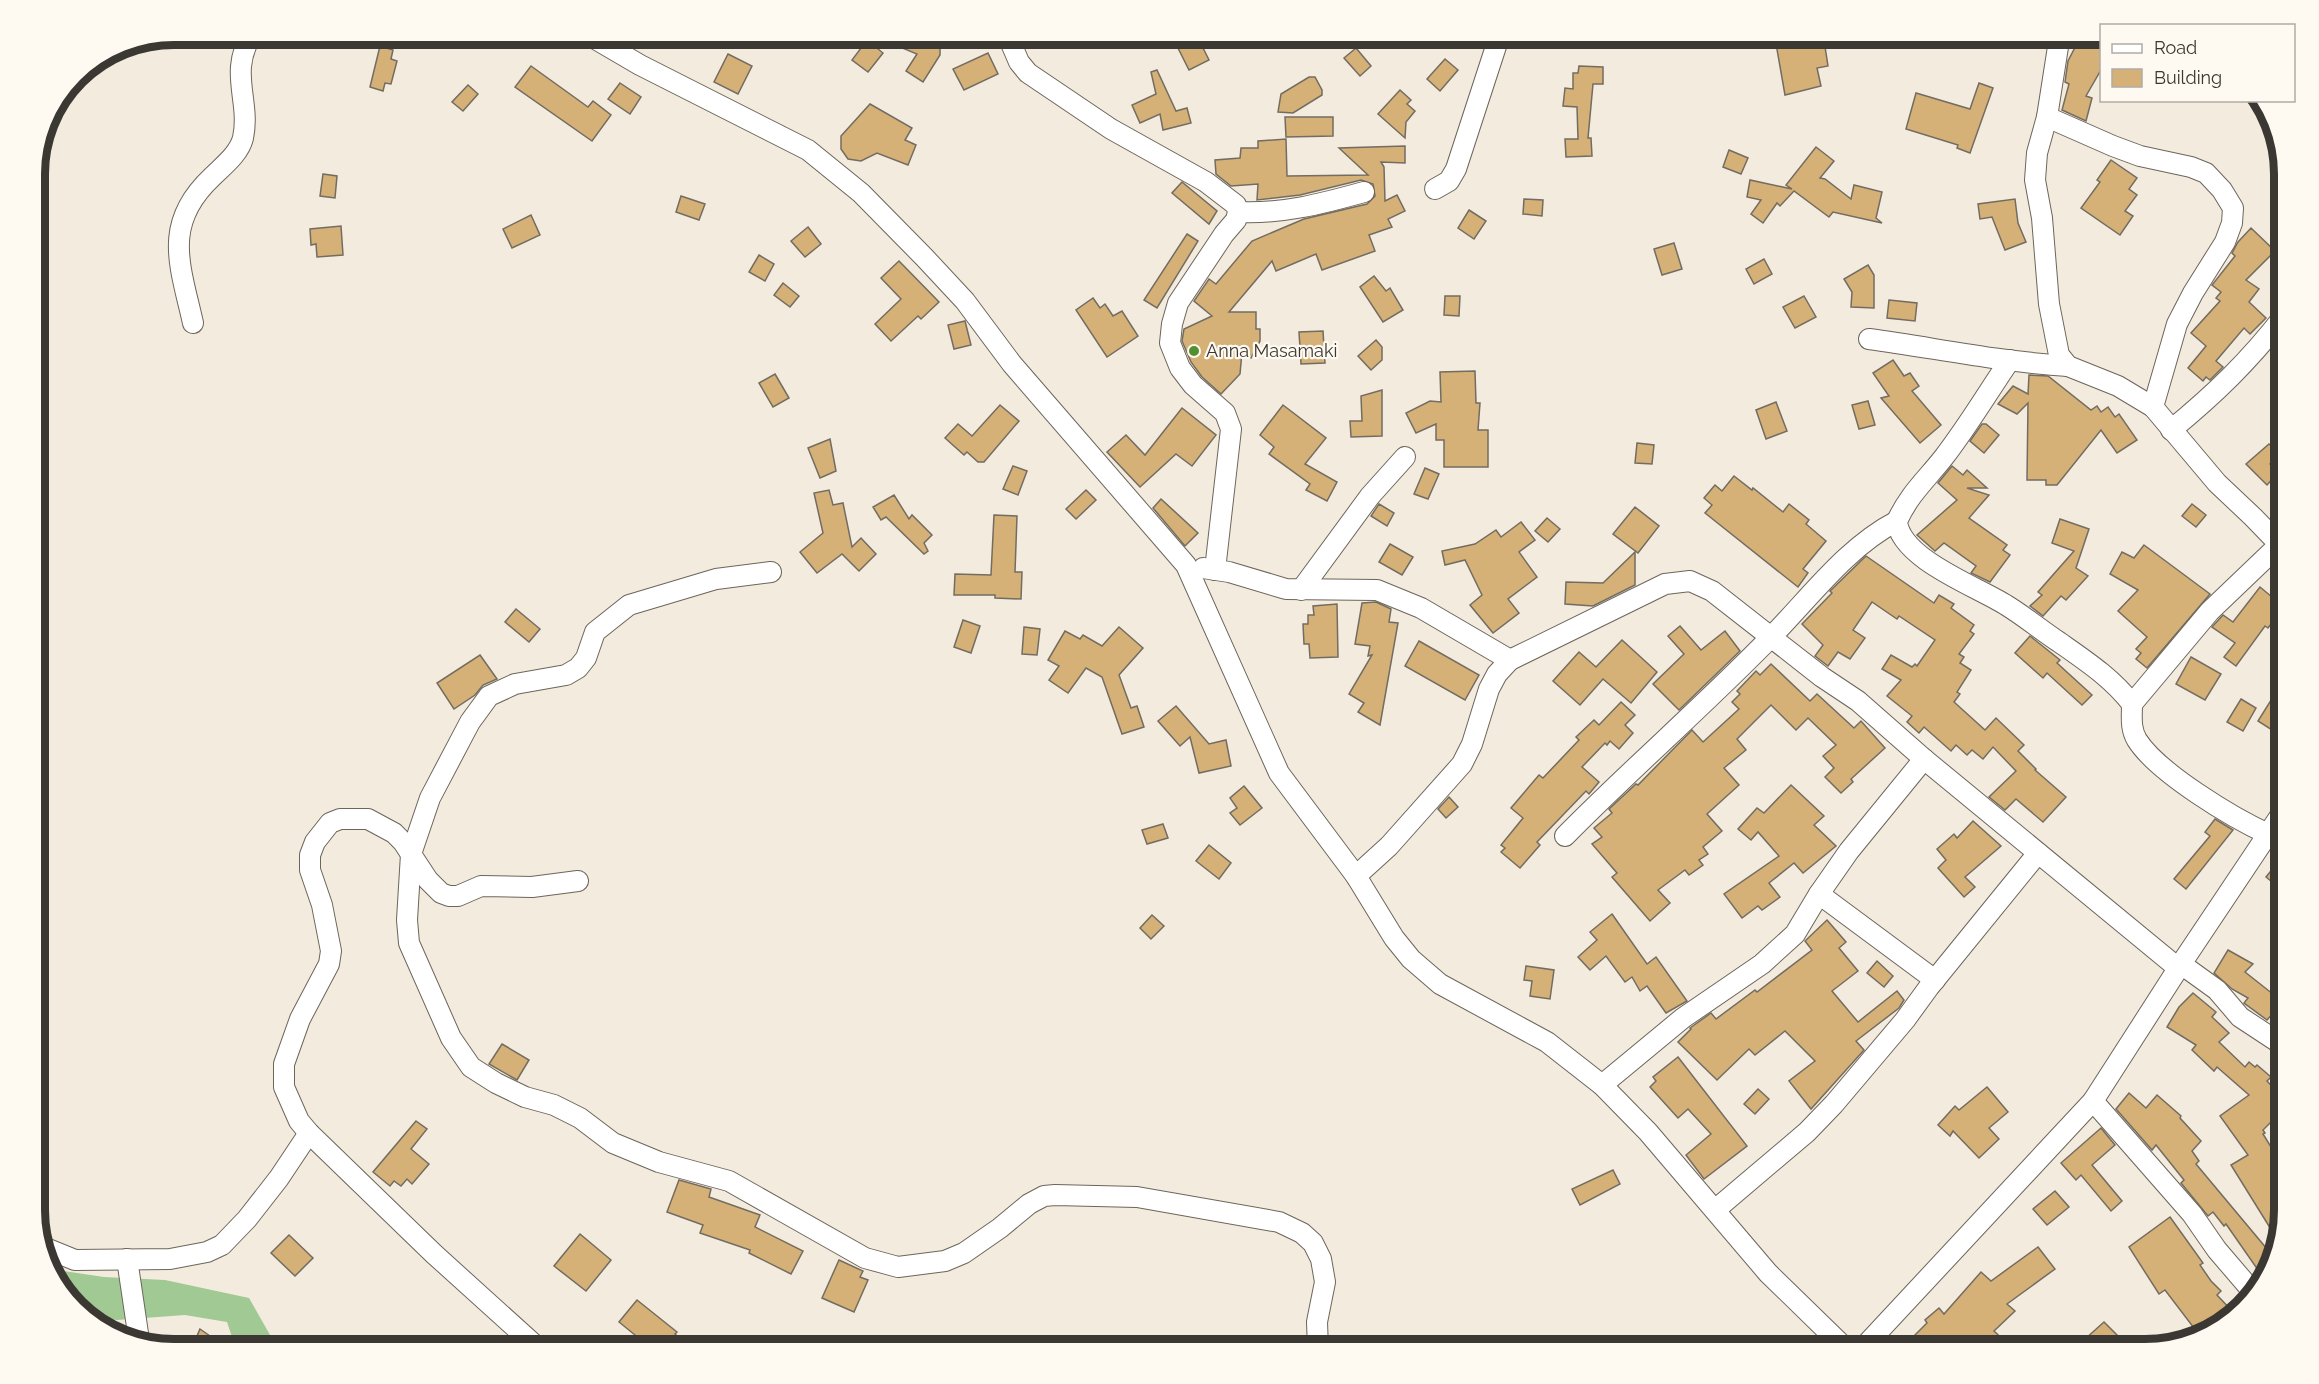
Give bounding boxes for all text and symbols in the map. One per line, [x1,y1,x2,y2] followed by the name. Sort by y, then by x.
[2100,24,2295,102] legend
[2154,37,2197,58] text: Road
[2154,67,2222,88] text: Building
[1206,340,1337,361] place label: Anna Masamaki
[1187,344,1201,358] marker: Anna Masamaki

